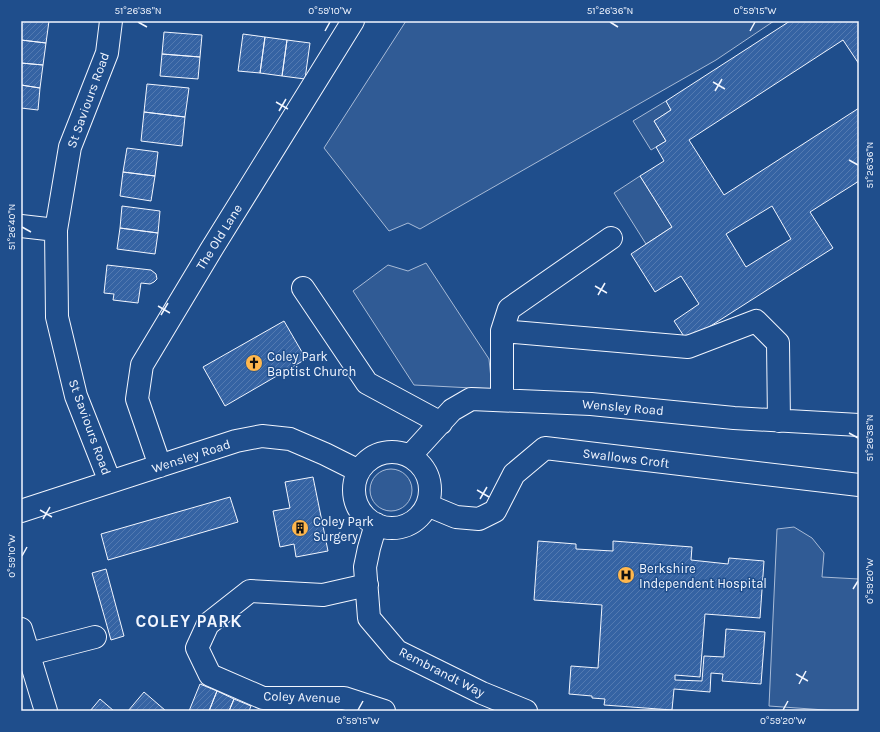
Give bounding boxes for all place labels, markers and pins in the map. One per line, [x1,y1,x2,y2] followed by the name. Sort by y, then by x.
[267,349,356,379] place label: Coley Park Baptist Church
[244,353,264,373] church icon: Coley Park Baptist Church
[313,514,374,544] place label: Coley Park Surgery
[290,518,310,538] building icon: Coley Park Surgery
[639,561,767,591] place label: Berkshire Independent Hospital
[616,565,636,585] hospital icon: Berkshire Independent Hospital

